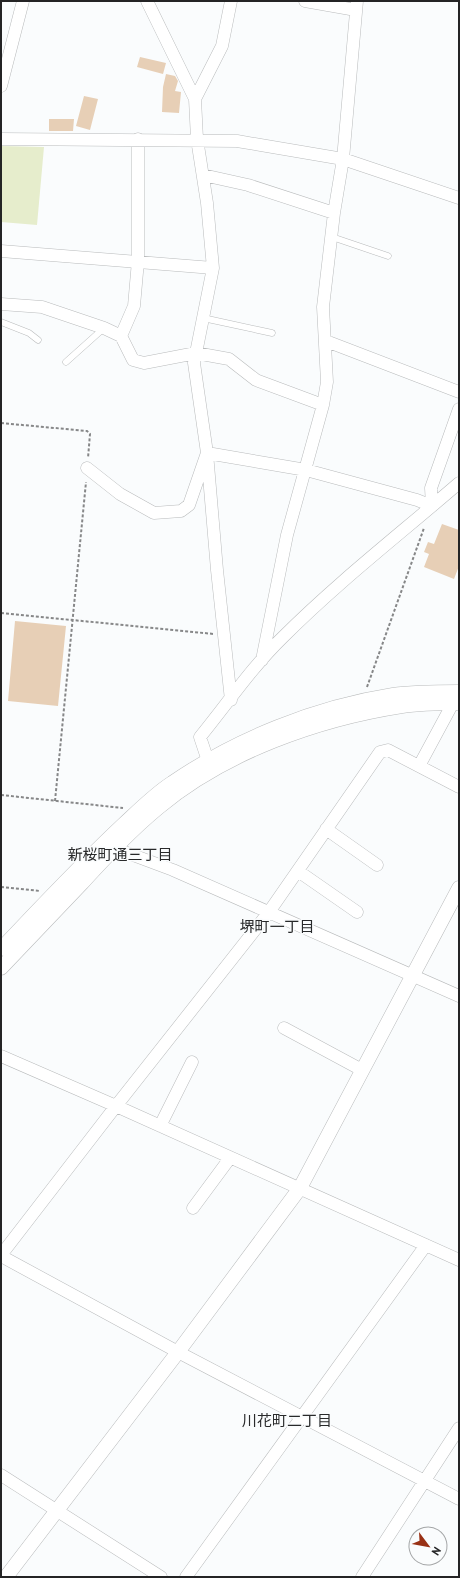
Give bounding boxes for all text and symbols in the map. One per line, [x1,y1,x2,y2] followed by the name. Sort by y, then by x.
[67,845,173,864] district label: 新桜町通三丁目
[239,917,315,936] district label: 堺町一丁目
[242,1411,332,1430] district label: 川花町二丁目
[408,1526,448,1566] north arrow
[429,1545,444,1558] text: N

